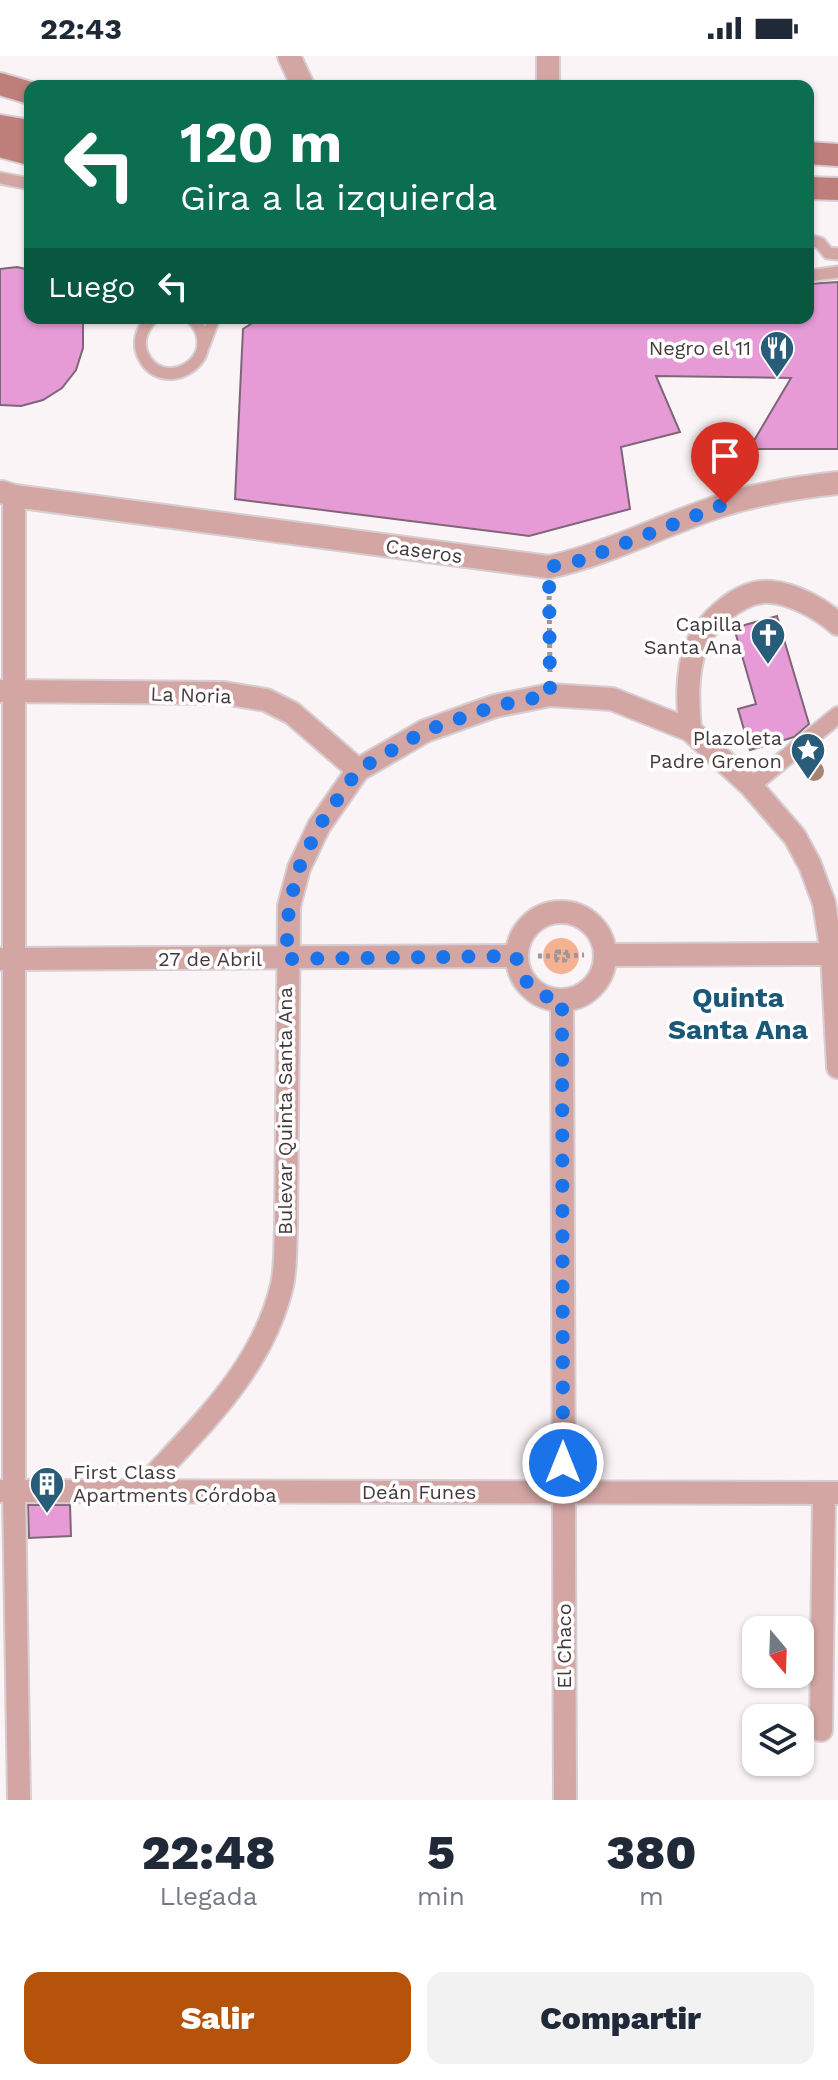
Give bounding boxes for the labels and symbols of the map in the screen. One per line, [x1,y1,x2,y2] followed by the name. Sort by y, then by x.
[758,329,796,379] restaurant icon: Negro el 11
[649,336,751,360] place label: Negro el 11
[691,422,759,504] pin
[384,534,464,568] street label: Caseros
[644,612,742,659] place label: Capilla Santa Ana
[749,616,787,666] church icon: Capilla Santa Ana
[150,682,232,708] street label: La Noria
[649,726,782,773] place label: Plazoleta Padre Grenon
[789,731,827,781] place icon: Plazoleta Padre Grenon
[158,947,262,971] street label: 27 de Abril
[668,981,809,1046] district label: Quinta Santa Ana
[273,987,297,1235] street label: Bulevar Quinta Santa Ana
[521,1421,605,1505] position arrow
[73,1460,277,1507] place label: First Class Apartments Córdoba
[28,1465,66,1515] building icon: First Class Apartments Córdoba
[362,1480,476,1504] street label: Deán Funes
[552,1603,576,1689] street label: El Chaco
[742,1616,814,1688] north arrow

